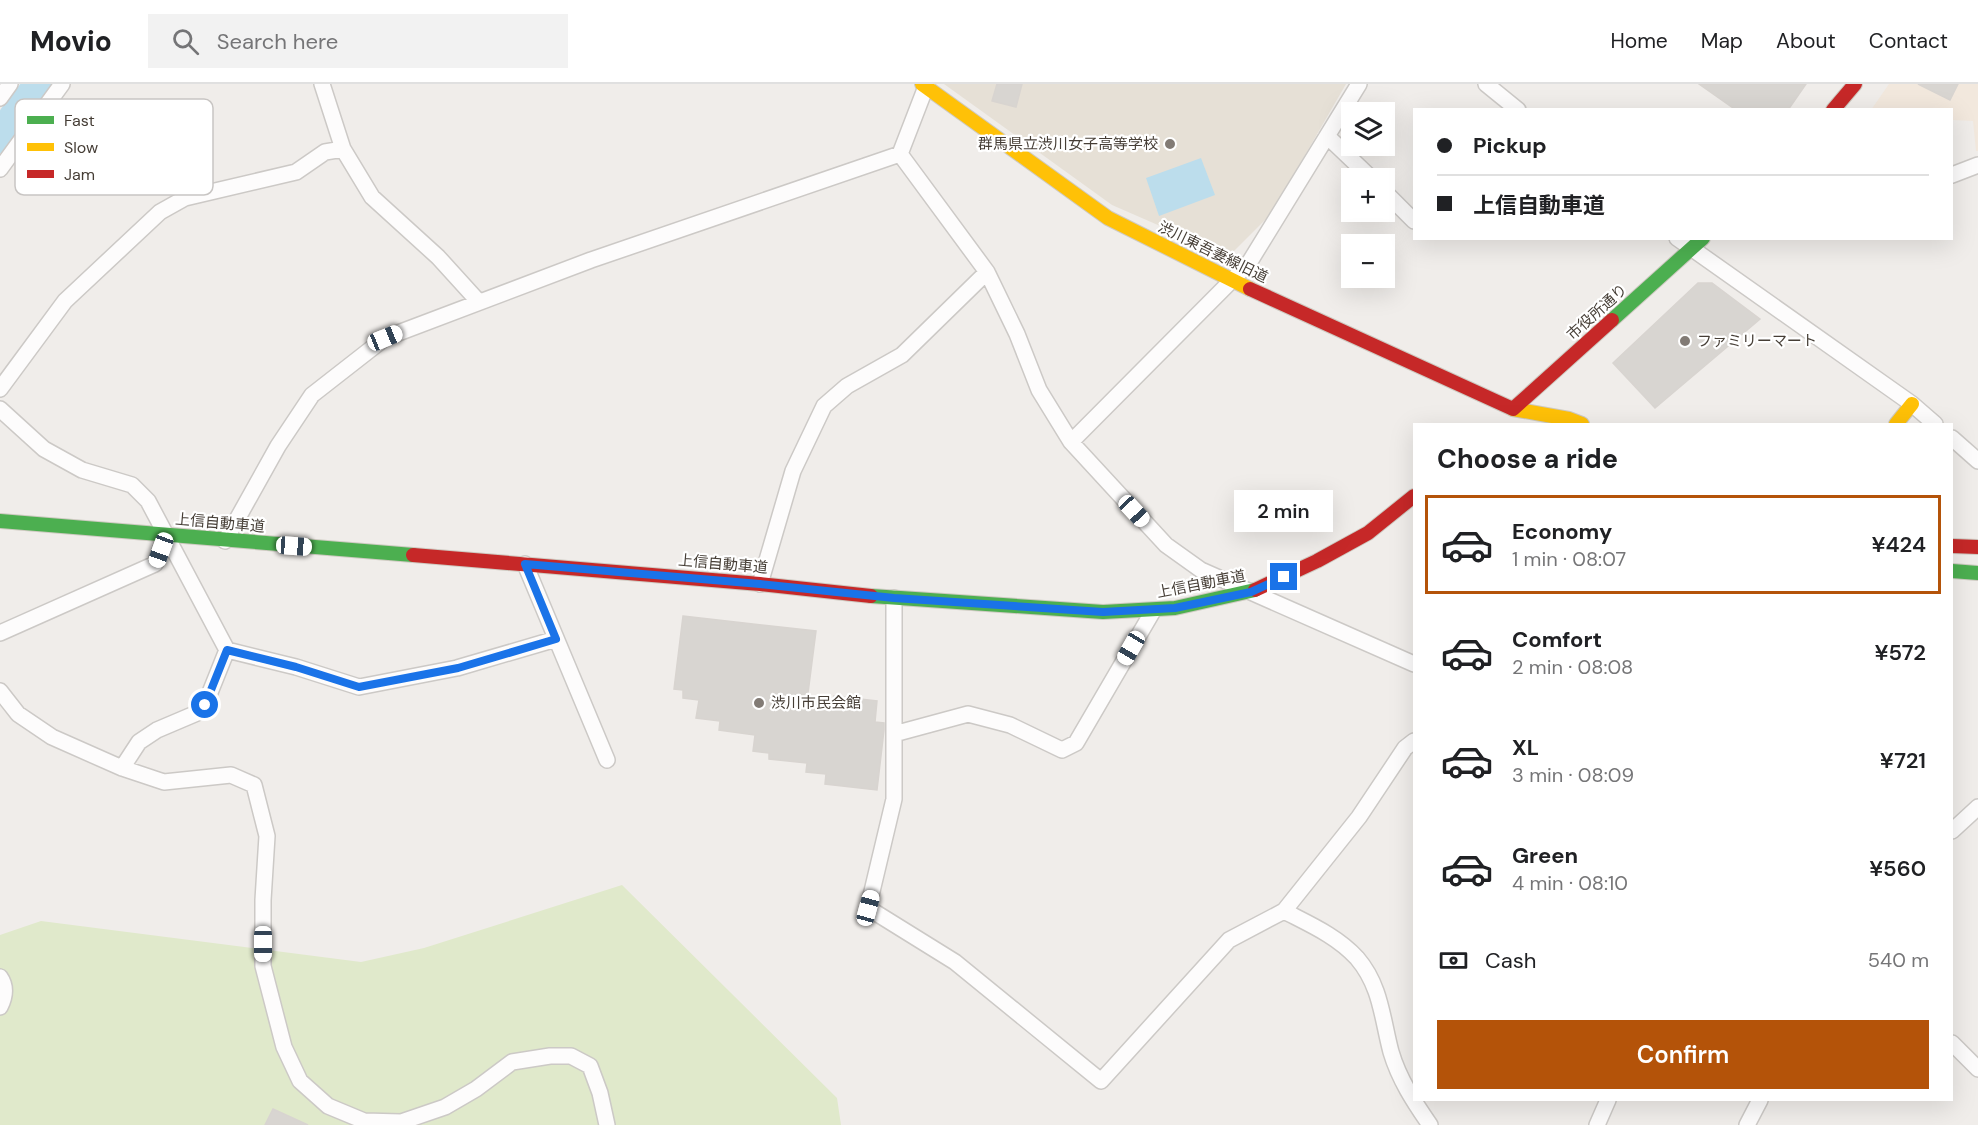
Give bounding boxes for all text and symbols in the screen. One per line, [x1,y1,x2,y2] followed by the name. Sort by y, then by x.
[148,14,568,68] search box
[30,23,112,60] text: Movio
[169,25,202,58] icon: search
[217,27,338,56] text: Search here
[1610,27,1668,55] text: Home
[1701,27,1743,55] text: Map
[1776,27,1836,55] text: About
[1869,27,1948,55] text: Contact
[15,99,213,195] legend
[1341,102,1395,288] map controls
[1341,102,1395,156] button: layers
[64,110,95,131] text: Fast
[1473,131,1547,160] text: Pickup
[978,134,1158,154] place label: 群馬県立渋川女子高等学校
[64,137,98,158] text: Slow
[1163,137,1177,151] marker: 群馬県立渋川女子高等学校
[64,164,95,185] text: Jam
[1341,168,1395,222] button: +
[1473,191,1605,220] text: 上信自動車道
[1155,217,1271,287] street label: 渋川東吾妻線旧道
[1341,234,1395,288] button: −
[1562,279,1632,345] street label: 市役所通り
[365,323,405,353] car
[1697,331,1817,351] place label: ファミリーマート
[1678,334,1692,348] marker: ファミリーマート
[1437,441,1618,476] text: Choose a ride
[1234,490,1334,532] callout: 2 min
[1115,492,1153,530] car
[1257,498,1310,524] text: 2 min
[174,509,266,537] street label: 上信自動車道
[1512,517,1612,546] text: Economy
[1440,518,1494,572] icon: car
[146,530,176,570] car
[1871,530,1926,559] text: ¥424
[275,536,313,556] car
[1512,546,1626,572] text: 1 min · 08:07
[677,550,769,578] street label: 上信自動車道
[1270,563,1297,590] route end
[1155,566,1247,602] street label: 上信自動車道
[1512,625,1602,654] text: Comfort
[1440,626,1494,680] icon: car
[1114,628,1148,668] car
[1874,638,1926,667] text: ¥572
[1512,654,1633,680] text: 2 min · 08:08
[191,691,218,718] route start
[771,693,861,713] place label: 渋川市民会館
[752,696,766,710] marker: 渋川市民会館
[1512,733,1539,762] text: XL
[1440,734,1494,788] icon: car
[1880,746,1926,775] text: ¥721
[1512,762,1634,788] text: 3 min · 08:09
[1512,841,1578,870] text: Green
[1440,842,1494,896] icon: car
[1869,854,1926,883] text: ¥560
[1512,870,1628,896] text: 4 min · 08:10
[855,888,881,928] car
[254,926,272,962] car
[1437,944,1470,977] icon: cash
[1485,946,1536,975] text: Cash
[1868,947,1929,973] text: 540 m
[1437,1020,1929,1089] button: Confirm

